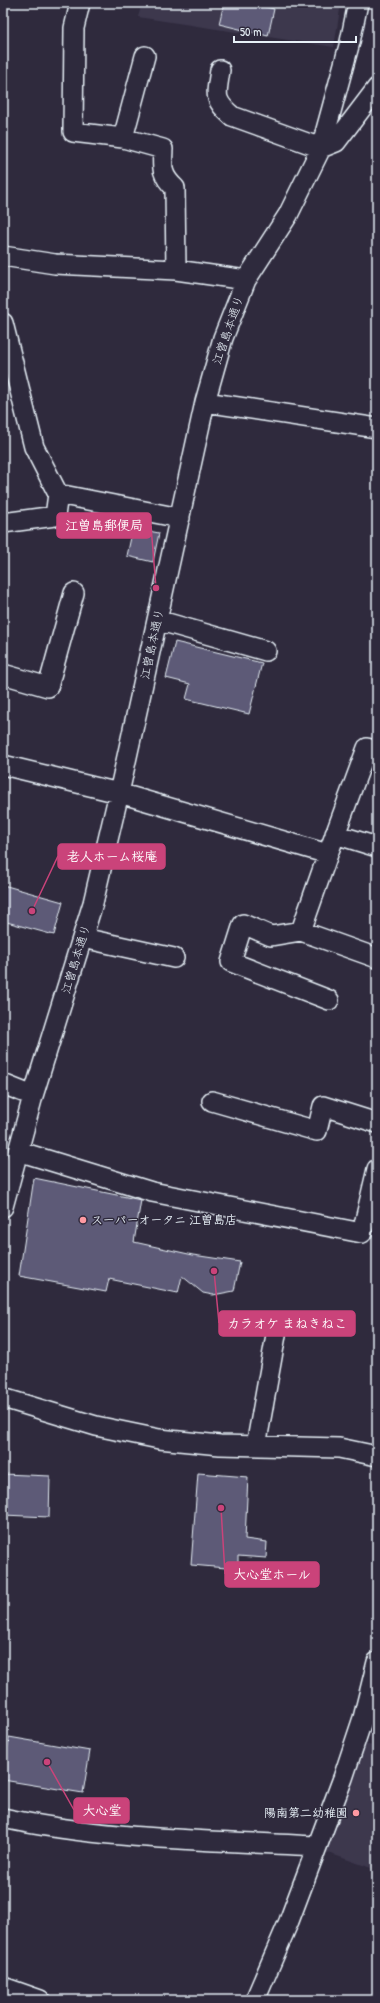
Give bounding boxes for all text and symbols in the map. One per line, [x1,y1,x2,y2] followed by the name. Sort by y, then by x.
[234,18,356,44] scale bar
[240,23,261,40] text: 50 m
[208,293,247,367] street label: 江曽島本通り
[57,513,151,538] callout: 江曽島郵便局
[65,516,143,534] text: 江曽島郵便局
[136,607,167,681] street label: 江曽島本通り
[58,844,165,869] callout: 老人ホーム桜庵
[67,847,157,865] text: 老人ホーム桜庵
[57,922,94,996] street label: 江曽島本通り
[91,1211,237,1228] place label: スーパーオータニ 江曽島店
[78,1215,88,1225] marker: スーパーオータニ 江曽島店
[219,1311,355,1336] callout: カラオケ まねきねこ
[227,1314,347,1332] text: カラオケ まねきねこ
[225,1562,319,1587] callout: 大心堂ホール
[233,1565,311,1583] text: 大心堂ホール
[74,1798,129,1823] callout: 大心堂
[82,1801,122,1819] text: 大心堂
[264,1804,348,1821] place label: 陽南第二幼稚園
[351,1808,361,1818] marker: 陽南第二幼稚園

